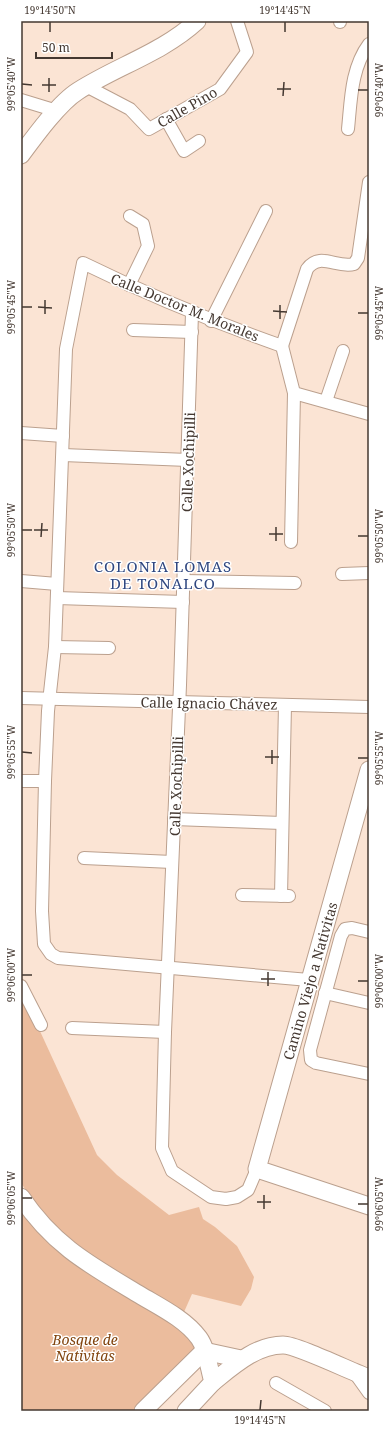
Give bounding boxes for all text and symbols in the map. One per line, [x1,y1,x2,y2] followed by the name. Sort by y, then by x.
[24,3,76,17] text: 19°14'50"N
[259,3,311,17] text: 19°14'45"N
[36,34,112,60] scale bar
[42,39,70,56] text: 50 m
[4,56,18,111] text: 99°05'40"W
[372,62,386,117] text: 99°05'40"W
[154,82,220,132] street label: Calle Pino
[108,269,262,345] street label: Calle Doctor M. Morales
[4,279,18,334] text: 99°05'45"W
[372,285,386,340] text: 99°05'45"W
[177,411,199,512] street label: Calle Xochipilli
[4,502,18,557] text: 99°05'50"W
[372,508,386,563] text: 99°05'50"W
[94,556,232,593] district label: COLONIA LOMAS DE TONALCO
[140,692,278,714] street label: Calle Ignacio Chávez
[4,724,18,779] text: 99°05'55"W
[372,730,386,785] text: 99°05'55"W
[165,735,187,836] street label: Calle Xochipilli
[278,900,342,1062] street label: Camino Viejo a Nativitas
[4,947,18,1002] text: 99°06'00"W
[372,953,386,1008] text: 99°06'00"W
[4,1170,18,1225] text: 99°06'05"W
[372,1176,386,1231] text: 99°06'05"W
[51,1330,118,1365] park label: Bosque de Nativitas
[234,1413,286,1427] text: 19°14'45"N

